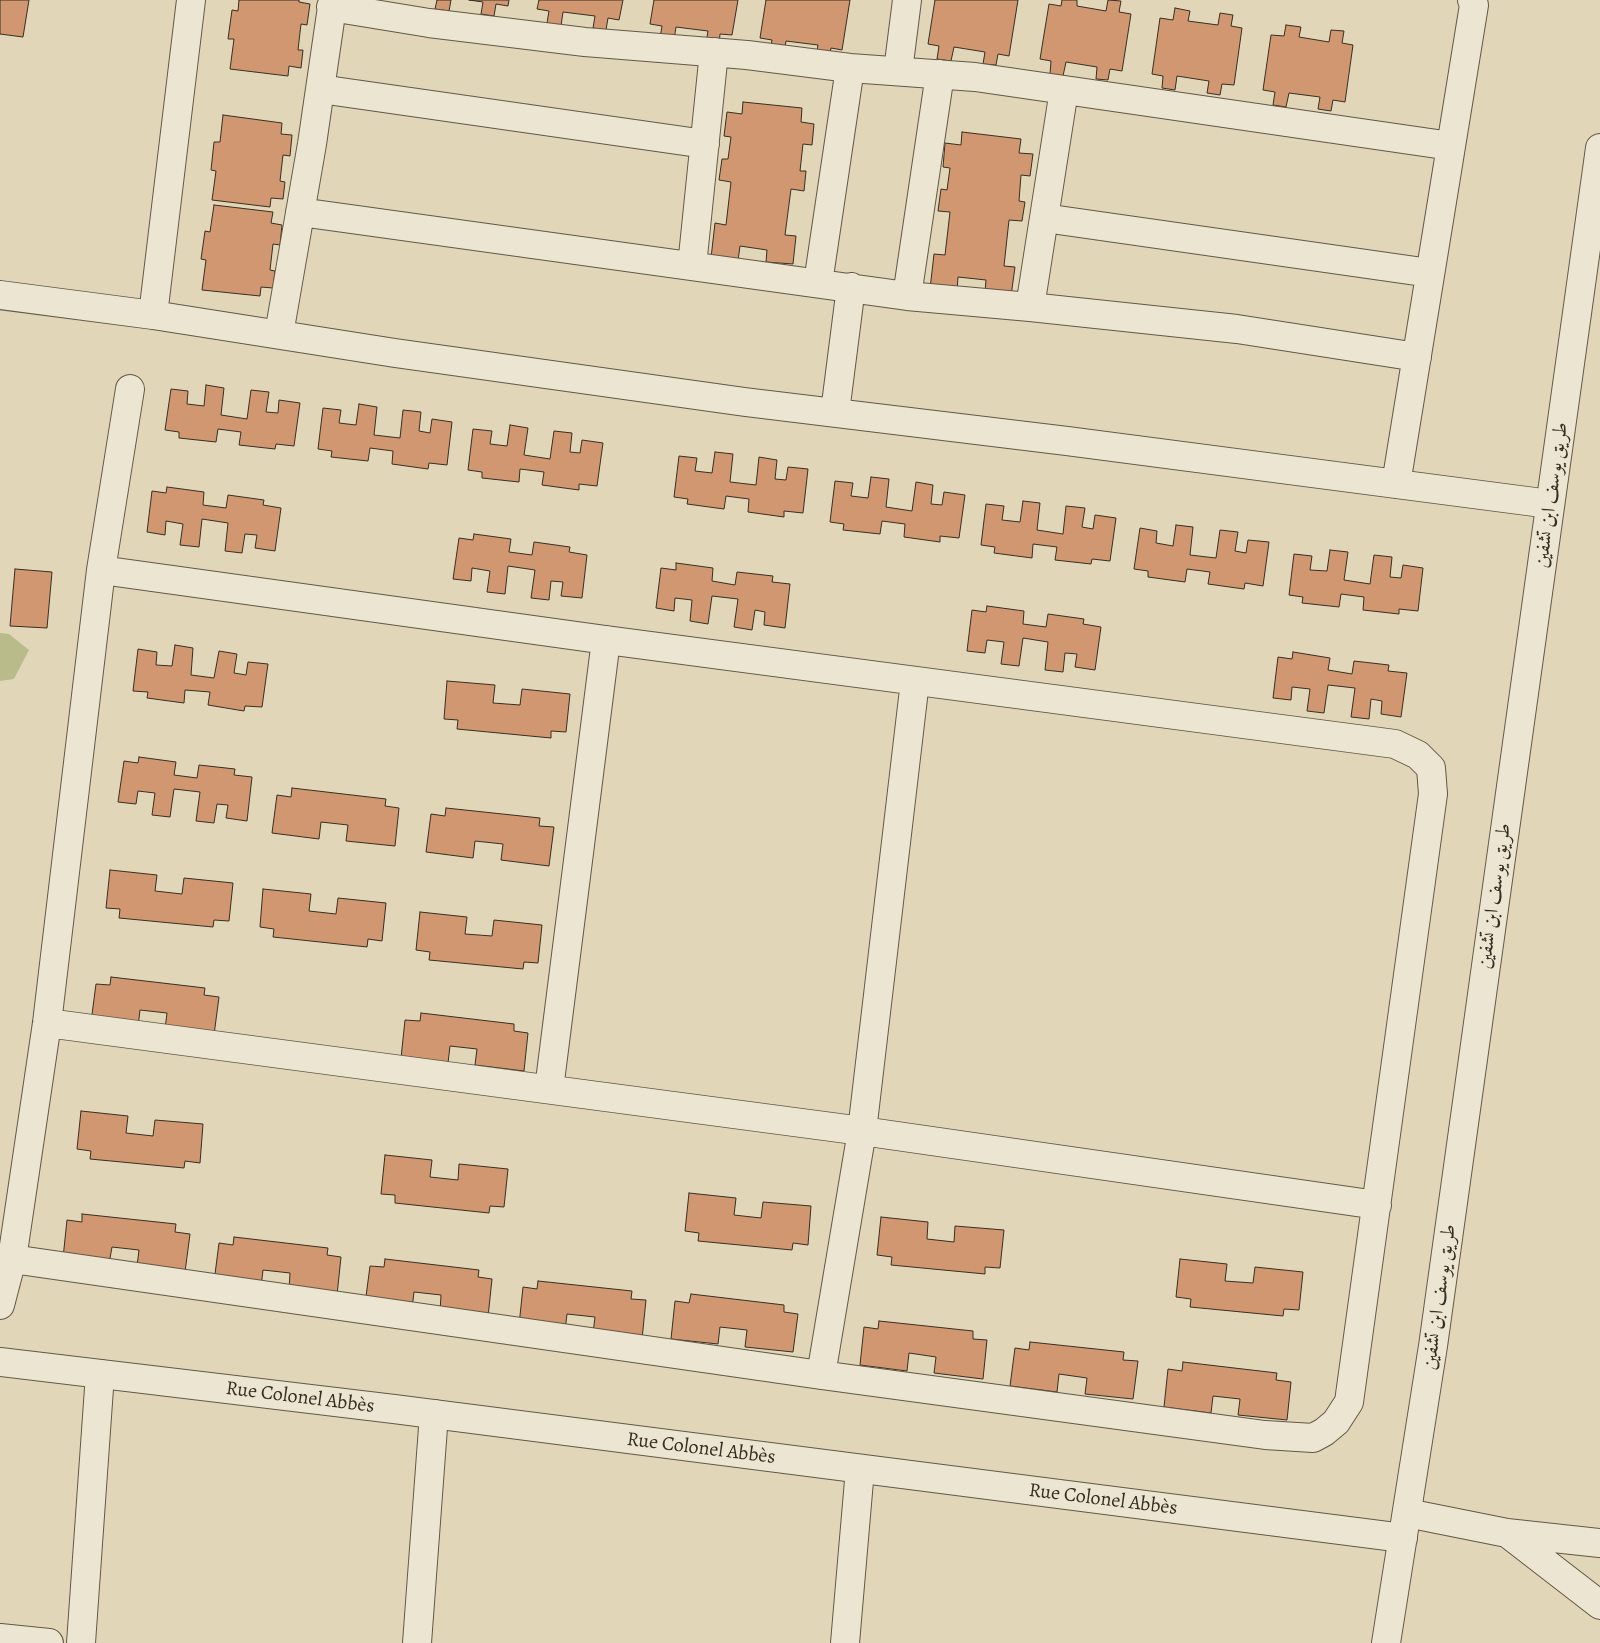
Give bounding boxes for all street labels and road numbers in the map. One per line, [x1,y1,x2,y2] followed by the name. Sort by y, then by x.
[1530,421,1574,569] street label: طريق يوسف ابن تشفين
[1473,822,1517,970] street label: طريق يوسف ابن تشفين
[1418,1223,1462,1371] street label: طريق يوسف ابن تشفين
[224,1377,376,1419] street label: Rue Colonel Abbès
[625,1428,777,1470] street label: Rue Colonel Abbès
[1027,1479,1179,1521] street label: Rue Colonel Abbès

